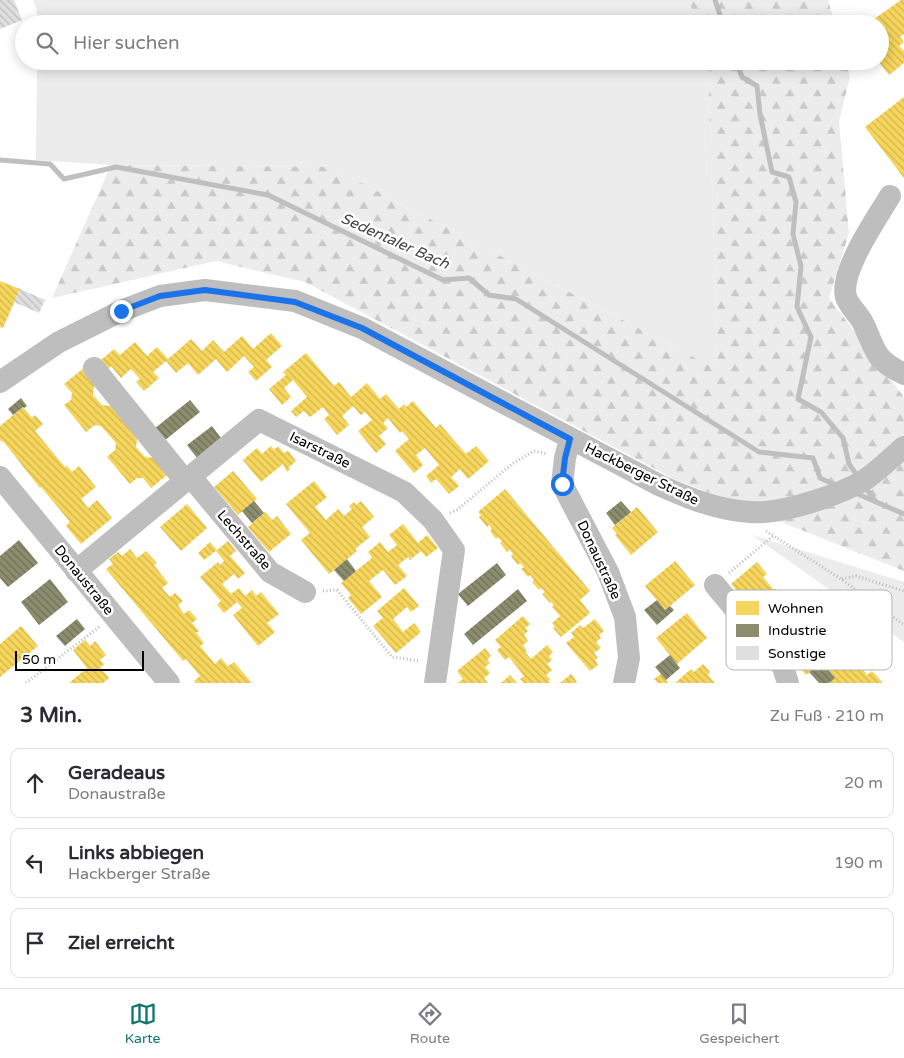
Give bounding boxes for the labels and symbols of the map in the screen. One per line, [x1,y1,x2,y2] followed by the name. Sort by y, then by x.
[338,209,453,273] water label: Sedentaler Bach
[110,300,133,323] route end
[287,428,353,472] street label: Isarstraße
[582,439,702,509] street label: Hackberger Straße
[551,473,574,496] route start
[213,507,275,573] street label: Lechstraße
[573,518,625,602] street label: Donaustraße
[51,542,117,619] street label: Donaustraße
[726,590,892,670] legend
[768,600,824,617] text: Wohnen
[768,622,827,639] text: Industrie
[768,645,826,662] text: Sonstige
[15,648,144,671] scale bar

